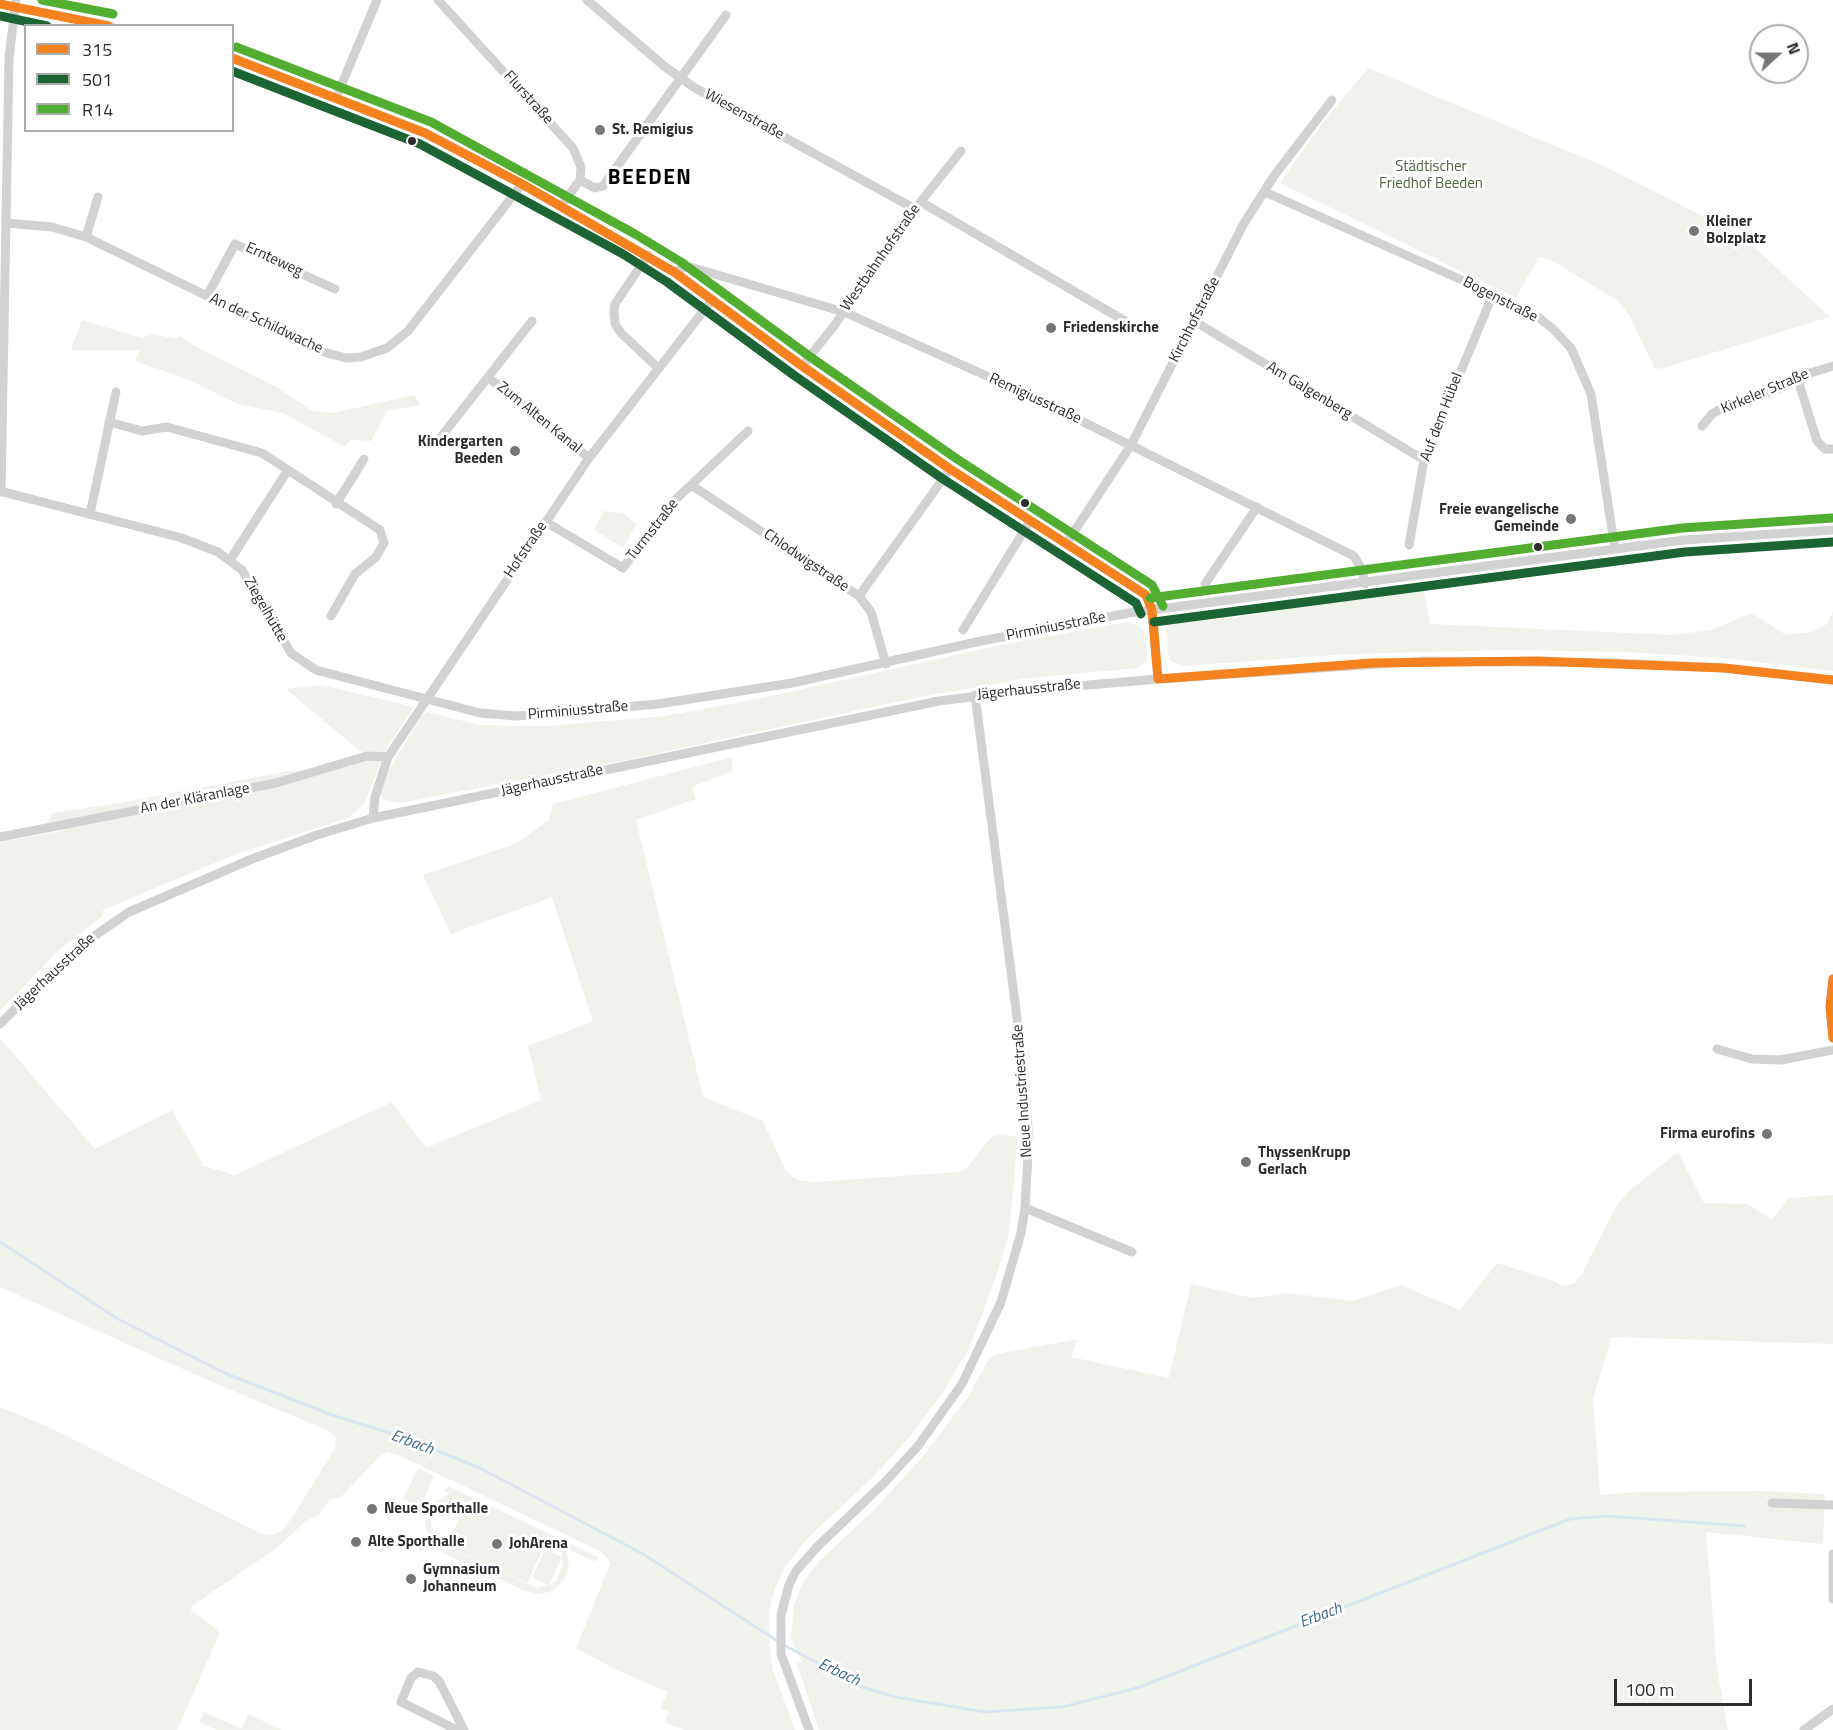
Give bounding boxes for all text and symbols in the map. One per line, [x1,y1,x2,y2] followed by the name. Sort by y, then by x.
[24,24,234,132] legend
[1749,24,1809,84] north arrow
[82,36,112,63] text: 315
[1781,39,1807,58] text: N
[82,66,112,93] text: 501
[499,68,557,128] street label: Flurstraße
[701,86,787,144] street label: Wiesenstraße
[82,96,113,123] text: R14
[612,121,693,139] place label: St. Remigius
[593,123,607,137] marker: St. Remigius
[406,135,418,147] unlabelled marker
[1379,158,1483,193] park label: Städtischer Friedhof Beeden
[608,166,692,192] district label: BEEDEN
[837,201,925,315] street label: Westbahnhofstraße
[1706,213,1766,248] place label: Kleiner Bolzplatz
[1687,224,1701,238] marker: Kleiner Bolzplatz
[243,239,305,281] street label: Ernteweg
[1460,273,1540,327] street label: Bogenstraße
[1166,274,1224,366] street label: Kirchhofstraße
[207,290,325,358] street label: An der Schildwache
[1063,319,1159,337] place label: Friedenskirche
[1044,321,1058,335] marker: Friedenskirche
[1263,358,1355,424] street label: Am Galgenberg
[1719,365,1811,419] street label: Kirkeler Straße
[986,370,1084,428] street label: Remigiusstraße
[1417,370,1467,464] street label: Auf dem Hübel
[493,378,585,458] street label: Zum Alten Kanal
[418,433,503,468] place label: Kindergarten Beeden
[508,444,522,458] marker: Kindergarten Beeden
[623,496,683,564] street label: Turmstraße
[1019,497,1031,509] unlabelled marker
[1439,501,1559,536] place label: Freie evangelische Gemeinde
[1564,512,1578,526] marker: Freie evangelische Gemeinde
[501,518,551,582] street label: Hofstraße
[760,526,852,596] street label: Chlodwigstraße
[1532,541,1544,553] unlabelled marker
[239,574,291,646] street label: Ziegelhütte
[1005,609,1107,645] street label: Pirminiusstraße
[976,676,1082,704] street label: Jägerhausstraße
[527,698,629,724] street label: Pirminiusstraße
[499,761,605,801] street label: Jägerhausstraße
[139,780,251,818] street label: An der Kläranlage
[11,930,99,1014] street label: Jägerhausstraße
[1009,1024,1037,1158] street label: Neue Industriestraße
[1660,1125,1755,1143] place label: Firma eurofins
[1760,1127,1774,1141] marker: Firma eurofins
[1258,1144,1351,1179] place label: ThyssenKrupp Gerlach
[1239,1155,1253,1169] marker: ThyssenKrupp Gerlach
[388,1427,436,1459] water label: Erbach
[384,1500,488,1518] place label: Neue Sporthalle
[365,1502,379,1516] marker: Neue Sporthalle
[368,1533,465,1551] place label: Alte Sporthalle
[349,1535,363,1549] marker: Alte Sporthalle
[509,1535,568,1553] place label: JohArena
[490,1537,504,1551] marker: JohArena
[423,1561,500,1596] place label: Gymnasium Johanneum
[404,1572,418,1586] marker: Gymnasium Johanneum
[1297,1599,1345,1633] water label: Erbach
[815,1655,863,1691] water label: Erbach
[1617,1667,1755,1705] scale bar
[1625,1676,1674,1703] text: 100 m

